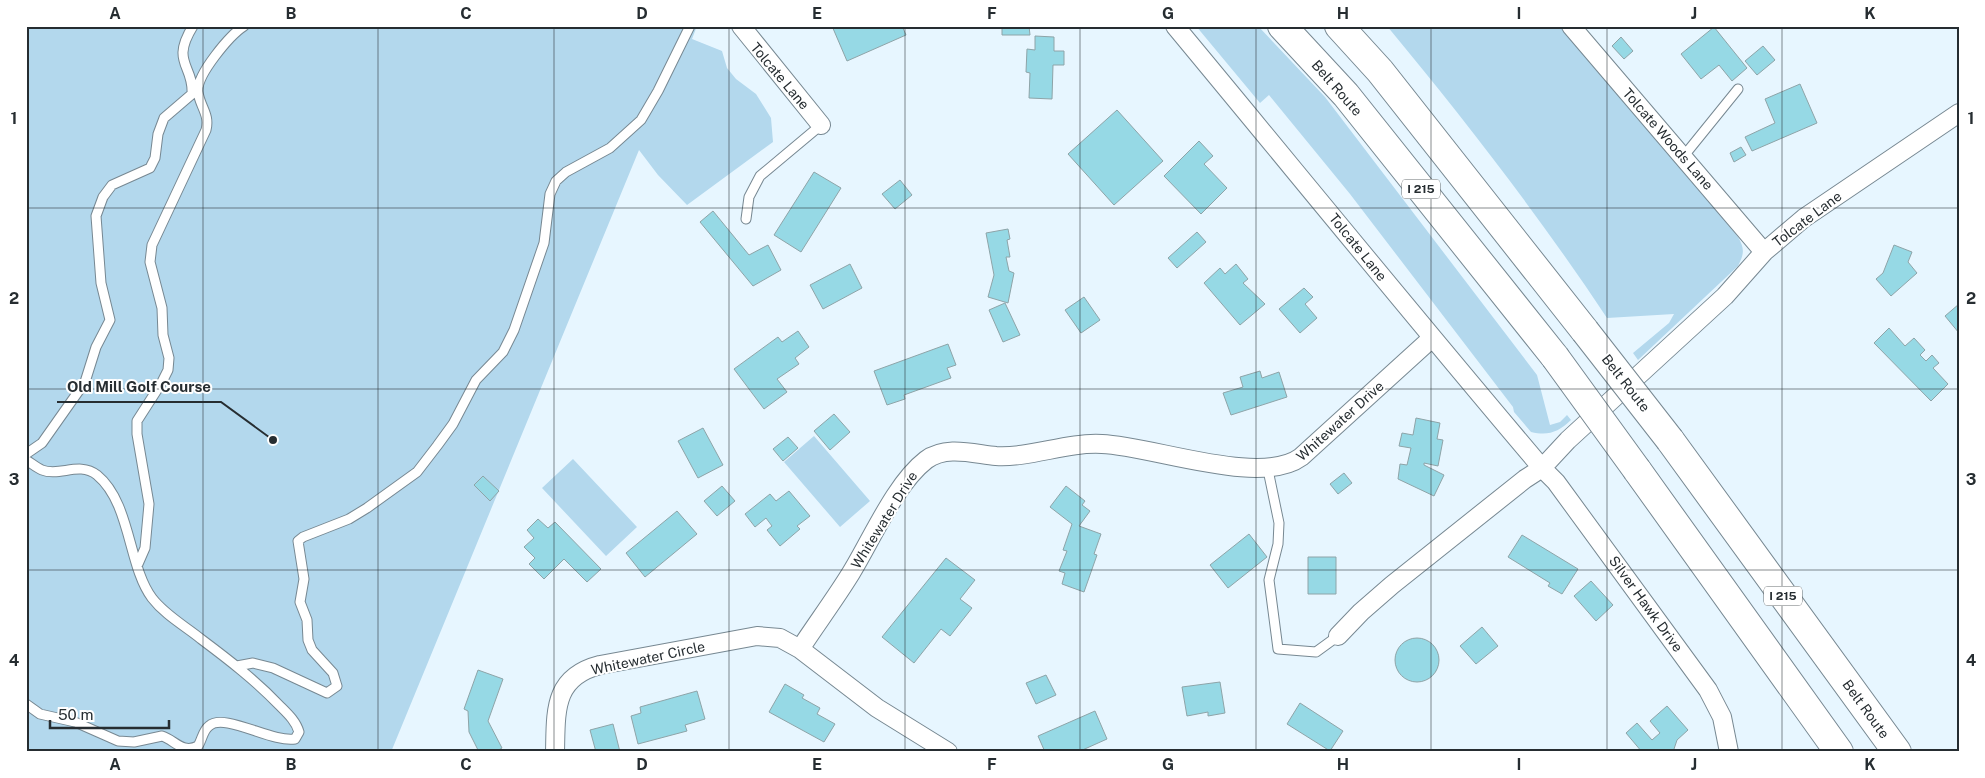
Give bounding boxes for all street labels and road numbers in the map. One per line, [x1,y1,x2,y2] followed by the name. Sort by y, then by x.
[747,39,813,113] street label: Tolcate Lane
[1309,57,1366,119] street label: Belt Route
[1620,85,1716,193] street label: Tolcate Woods Lane
[1402,180,1440,198] road number: I 215
[1769,188,1845,250] street label: Tolcate Lane
[1326,210,1390,284] street label: Tolcate Lane
[1599,351,1653,415] street label: Belt Route
[1293,378,1387,464] street label: Whitewater Drive
[848,468,920,572] street label: Whitewater Drive
[1606,553,1686,655] street label: Silver Hawk Drive
[1764,586,1802,606] road number: I 215
[590,638,707,678] street label: Whitewater Circle
[1839,677,1893,741] street label: Belt Route

